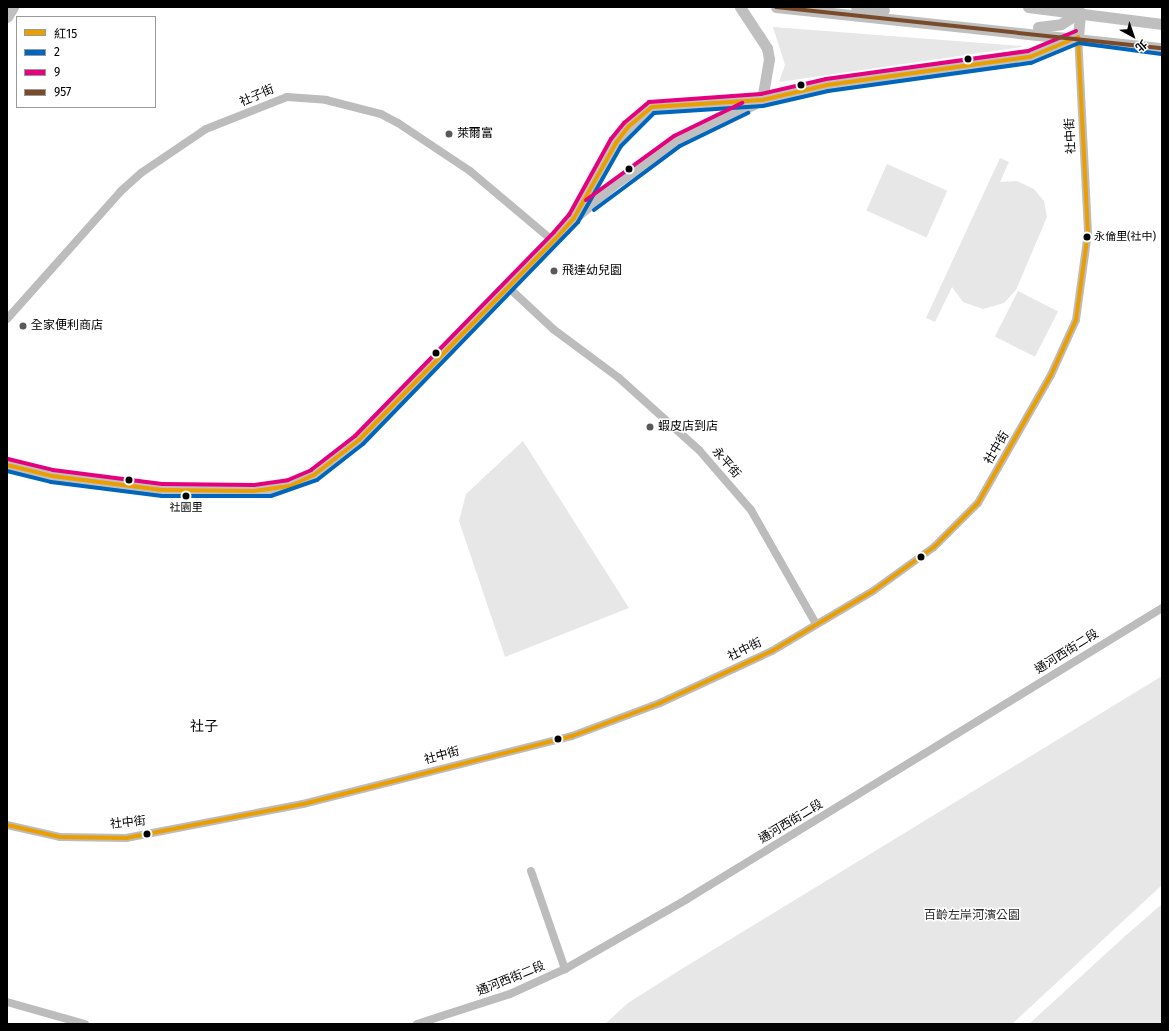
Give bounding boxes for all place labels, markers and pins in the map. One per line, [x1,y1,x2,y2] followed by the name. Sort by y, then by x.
[963,54,973,64] unlabelled marker
[796,80,806,90] unlabelled marker
[457,127,493,141] place label: 萊爾富
[444,129,454,139] marker: 萊爾富
[624,164,634,174] unlabelled marker
[1094,230,1156,244] place label: 永倫里(社中)
[1082,232,1092,242] marker: 永倫里(社中)
[562,264,622,278] place label: 飛達幼兒園
[549,266,559,276] marker: 飛達幼兒園
[31,319,103,333] place label: 全家便利商店
[18,321,28,331] marker: 全家便利商店
[431,348,441,358] unlabelled marker
[658,420,718,434] place label: 蝦皮店到店
[645,422,655,432] marker: 蝦皮店到店
[124,475,134,485] unlabelled marker
[181,491,191,501] marker: 社園里
[170,501,202,515] place label: 社園里
[916,552,926,562] unlabelled marker
[553,734,563,744] unlabelled marker
[142,829,152,839] unlabelled marker

